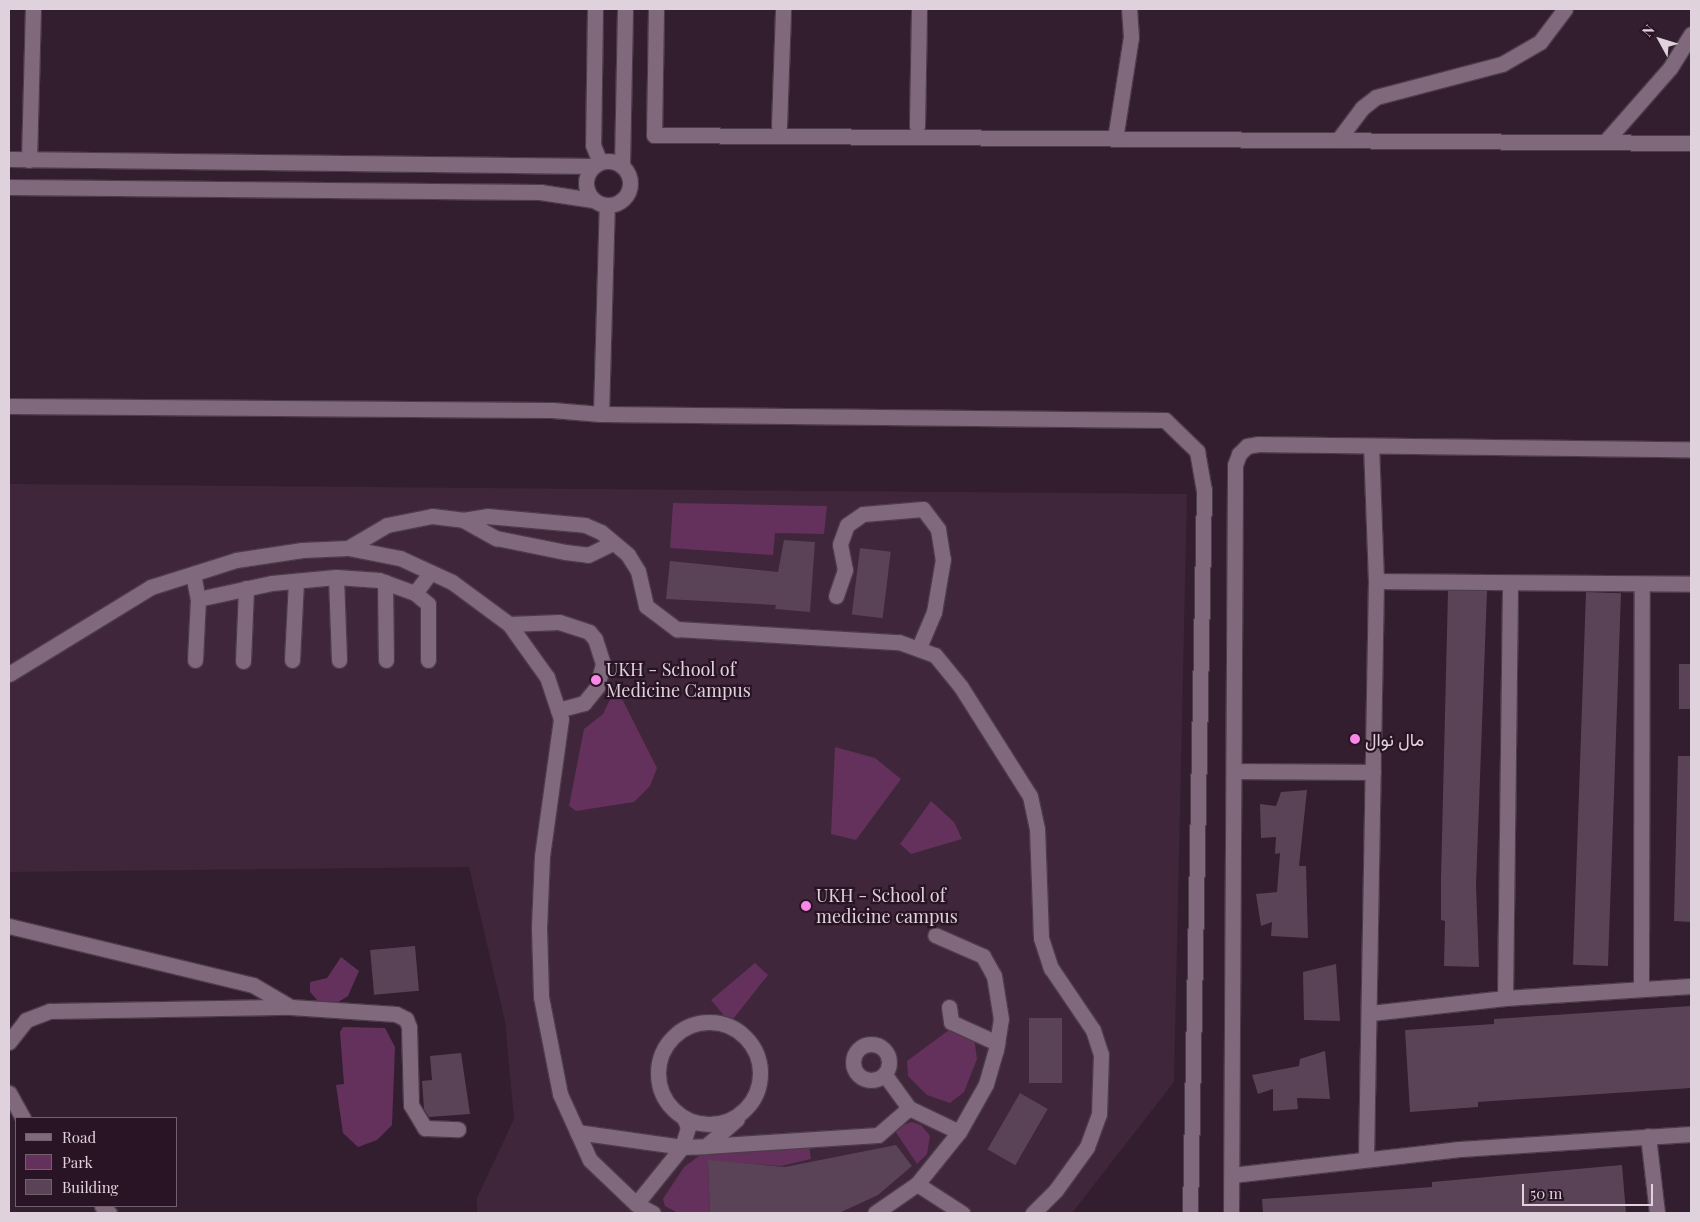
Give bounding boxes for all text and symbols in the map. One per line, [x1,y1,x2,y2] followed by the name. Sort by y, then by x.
[1635,15,1685,65] north arrow
[1637,20,1659,40] text: N
[606,659,751,702] place label: UKH - School of Medicine Campus
[590,674,602,686] marker: UKH - School of Medicine Campus
[1365,728,1424,750] place label: مال نوال
[1349,733,1361,745] marker: مال نوال
[816,885,958,928] place label: UKH - School of medicine campus
[800,900,812,912] marker: UKH - School of medicine campus
[15,1117,178,1207] legend
[62,1127,96,1147] text: Road
[62,1152,93,1172] text: Park
[1525,1174,1656,1206] scale bar
[62,1177,118,1197] text: Building
[1530,1183,1562,1203] text: 50 m

